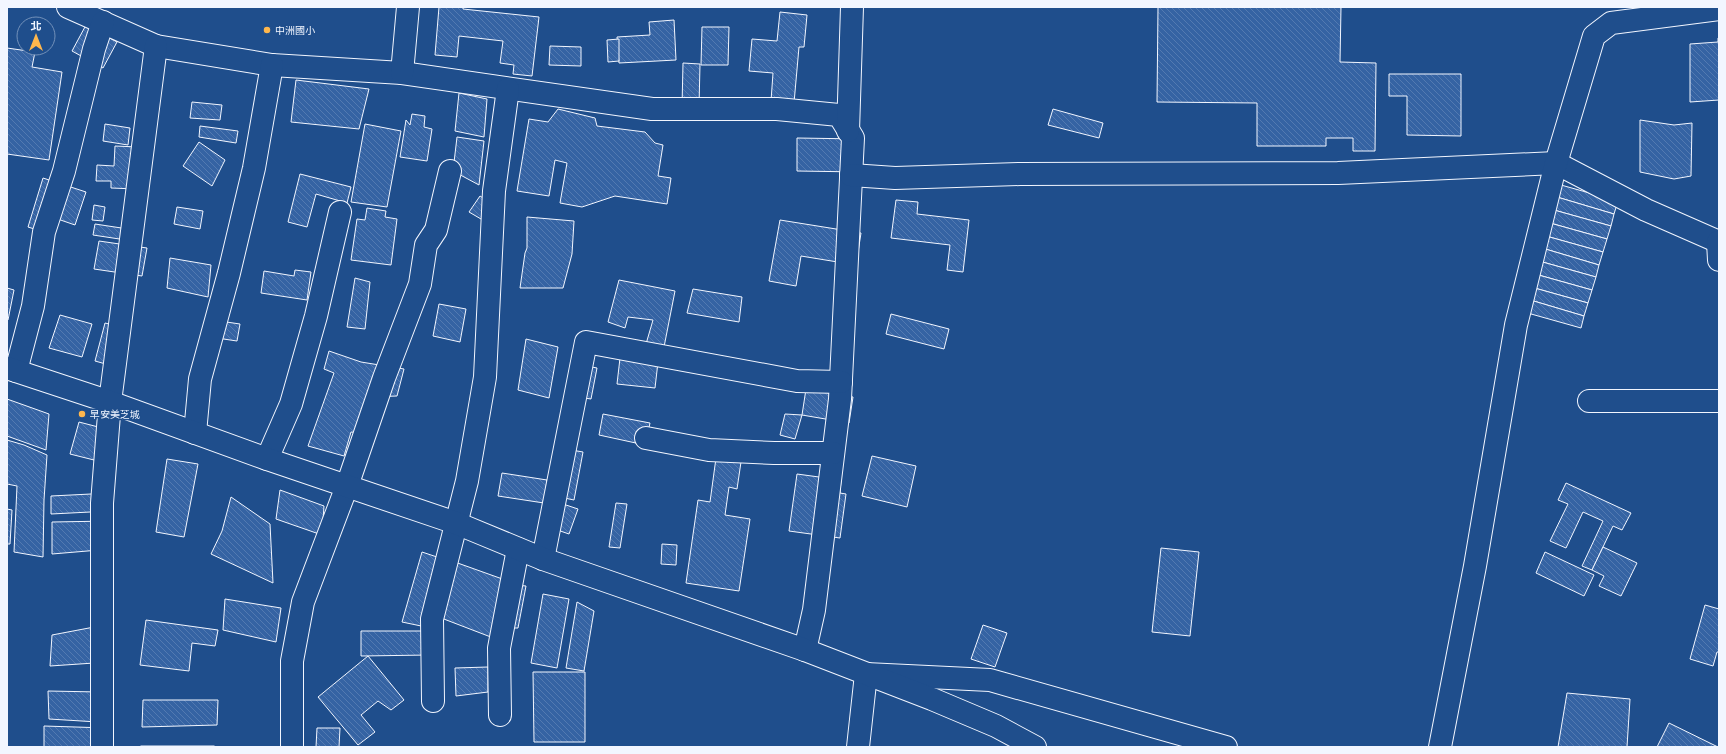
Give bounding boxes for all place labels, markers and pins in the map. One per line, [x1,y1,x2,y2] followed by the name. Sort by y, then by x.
[275,24,315,37] place label: 中洲國小
[262,25,272,35] marker: 中洲國小
[90,408,140,421] place label: 早安美芝城
[77,409,87,419] marker: 早安美芝城

